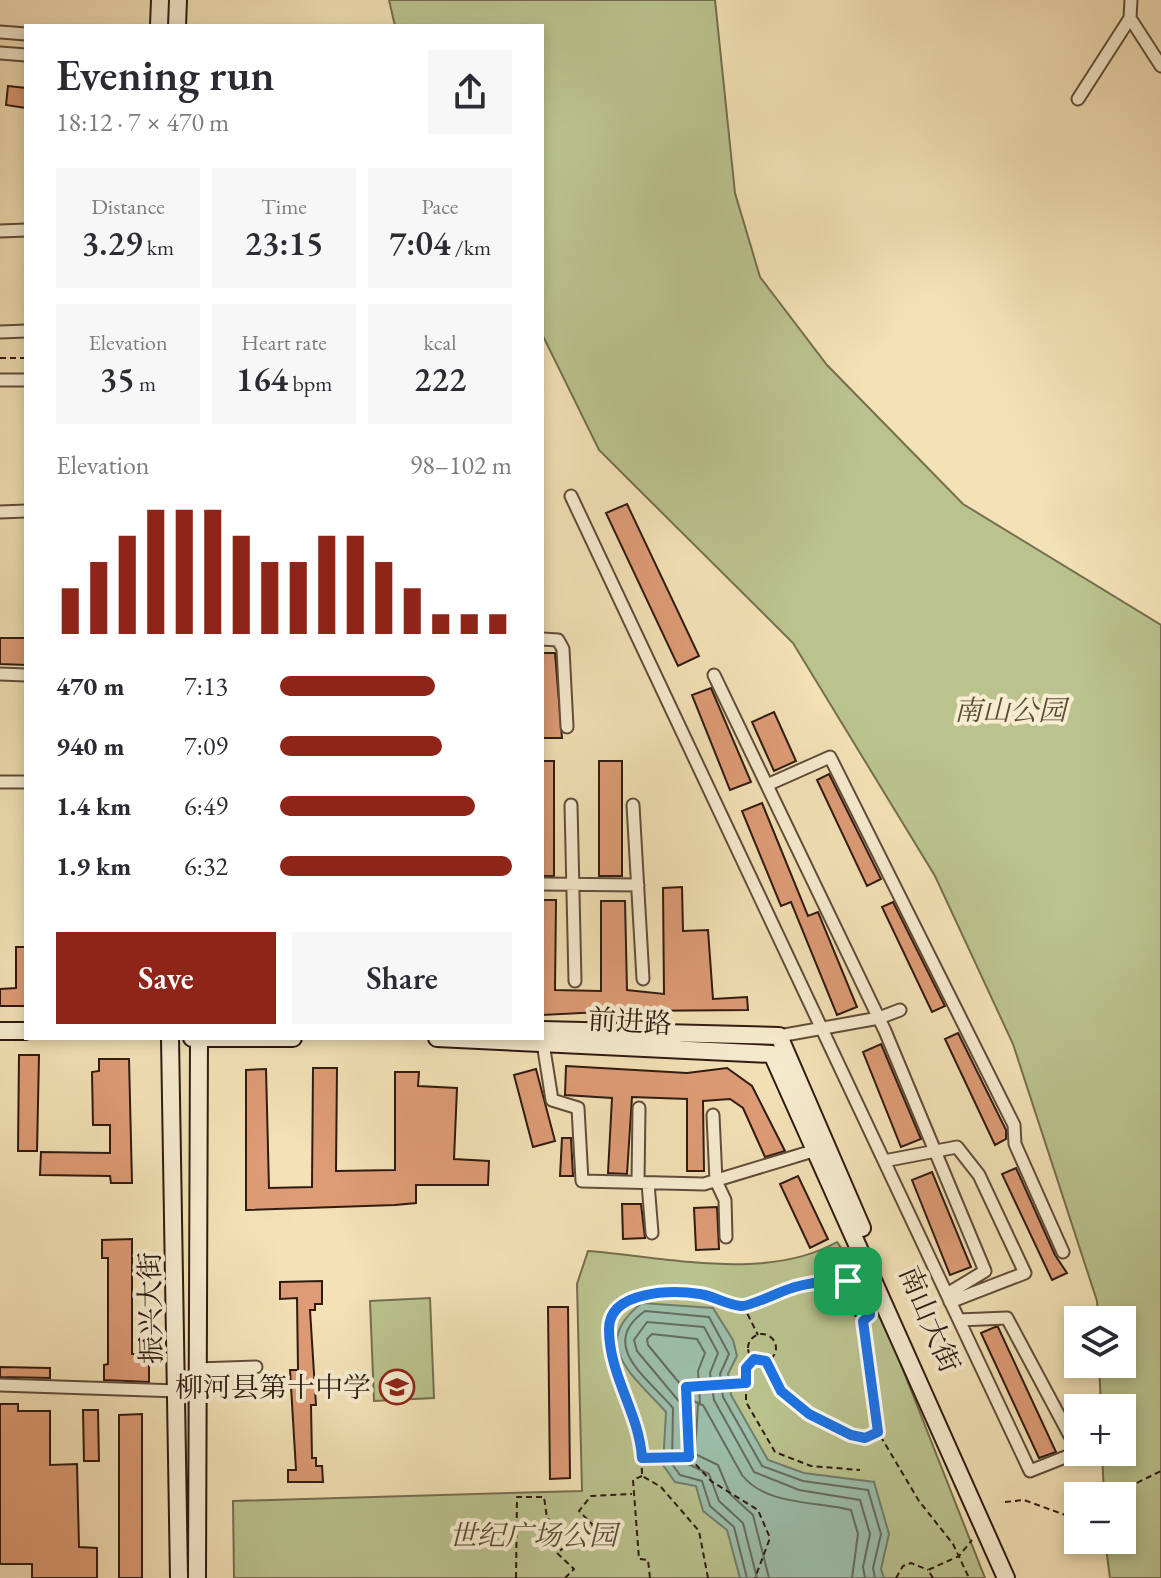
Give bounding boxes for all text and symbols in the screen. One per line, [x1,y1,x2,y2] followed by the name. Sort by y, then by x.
[56,46,275,103] text: Evening run
[428,50,512,134] button: share
[56,105,229,139] text: 18:12 · 7 × 470 m
[91,192,165,221] text: Distance
[261,192,307,221] text: Time
[422,192,458,221] text: Pace
[82,221,142,265] text: 3.29
[245,221,323,265] text: 23:15
[389,221,450,265] text: 7:04
[142,233,174,262] text: km
[450,233,491,262] text: /km
[88,328,168,357] text: Elevation
[241,328,327,357] text: Heart rate
[423,328,457,357] text: kcal
[100,357,135,401] text: 35
[236,357,288,401] text: 164
[414,357,466,401] text: 222
[135,369,156,398] text: m
[288,369,332,398] text: bpm
[56,448,150,482] text: Elevation
[410,448,512,482] text: 98–102 m
[56,669,124,703] text: 470 m
[184,669,228,703] text: 7:13
[954,692,1070,728] park label: 南山公园
[56,729,124,763] text: 940 m
[184,729,228,763] text: 7:09
[56,789,131,823] text: 1.4 km
[184,789,228,823] text: 6:49
[56,849,131,883] text: 1.9 km
[184,849,228,883] text: 6:32
[56,932,276,1024] button: Save
[292,932,512,1024] button: Share
[587,1001,673,1041] street label: 前进路
[814,1247,882,1315] pin
[131,1252,169,1364] street label: 振兴大街
[826,1259,870,1303] icon: arrive
[892,1260,968,1378] street label: 南山大街
[1064,1306,1136,1554] map controls
[1064,1306,1136,1378] button: layers
[378,1368,416,1406] school or university icon: 柳河县第十中学
[175,1369,371,1405] place label: 柳河县第十中学
[1064,1394,1136,1466] button: +
[1064,1482,1136,1554] button: −
[449,1517,621,1553] park label: 世纪广场公园

